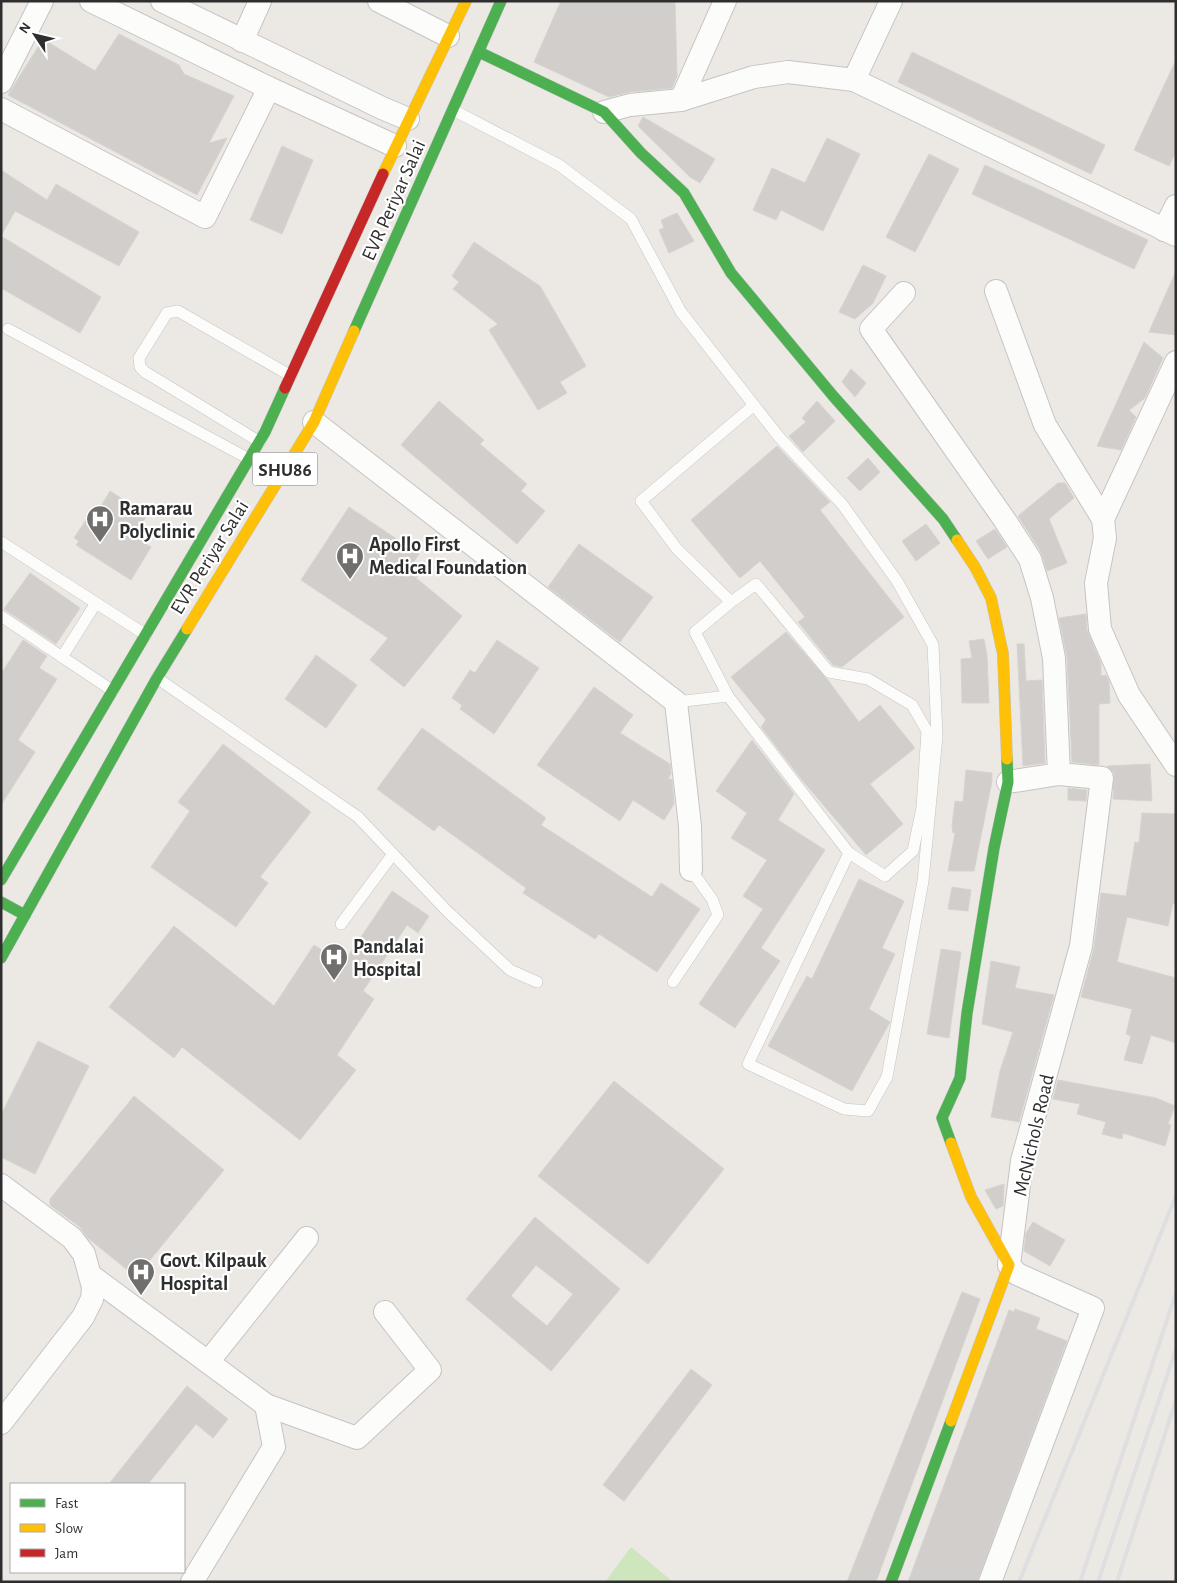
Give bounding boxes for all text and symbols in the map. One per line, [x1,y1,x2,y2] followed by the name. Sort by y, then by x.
[10,10,60,60] north arrow
[17,20,34,36] text: N
[358,137,429,264] street label: EVR Periyar Salai
[252,452,318,486] road number: SHU86
[167,497,253,618] street label: EVR Periyar Salai
[119,499,195,542] place label: Ramarau Polyclinic
[85,504,115,543] hospital icon: Ramarau Polyclinic
[369,535,527,578] place label: Apollo First Medical Foundation
[335,541,365,580] hospital icon: Apollo First Medical Foundation
[353,937,424,980] place label: Pandalai Hospital
[319,942,349,981] hospital icon: Pandalai Hospital
[1010,1072,1058,1198] street label: McNichols Road
[160,1251,267,1294] place label: Govt. Kilpauk Hospital
[126,1257,156,1296] hospital icon: Govt. Kilpauk Hospital
[10,1483,185,1573] legend
[55,1496,79,1511] text: Fast
[55,1521,83,1536] text: Slow
[55,1546,78,1561] text: Jam

